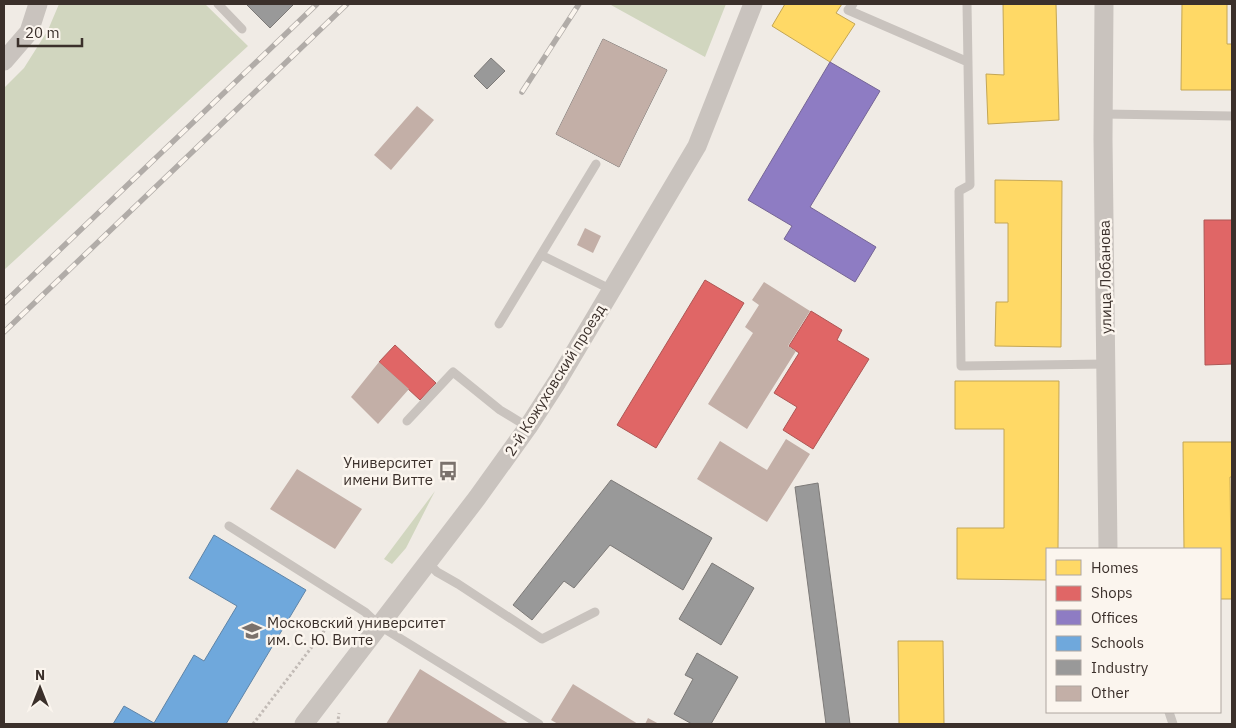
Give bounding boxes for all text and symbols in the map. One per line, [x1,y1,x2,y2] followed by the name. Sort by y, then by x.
[18,15,81,47] scale bar
[25,23,60,42] text: 20 m
[1095,220,1115,334] street label: улица Лобанова
[500,300,610,460] street label: 2-й Кожуховский проезд
[343,453,433,489] place label: Университет имени Витте
[437,460,459,482] bus stop icon: Университет имени Витте
[1046,548,1221,713] legend
[1091,558,1139,577] text: Homes
[1091,583,1133,602] text: Shops
[1091,608,1138,627] text: Offices
[267,613,446,649] place label: Московский университет им. С. Ю. Витте
[241,620,263,642] school or university icon: Московский университет им. С. Ю. Витте
[1091,633,1144,652] text: Schools
[1091,658,1149,677] text: Industry
[15,663,65,713] north arrow
[35,666,45,684] text: N
[1091,683,1130,702] text: Other

